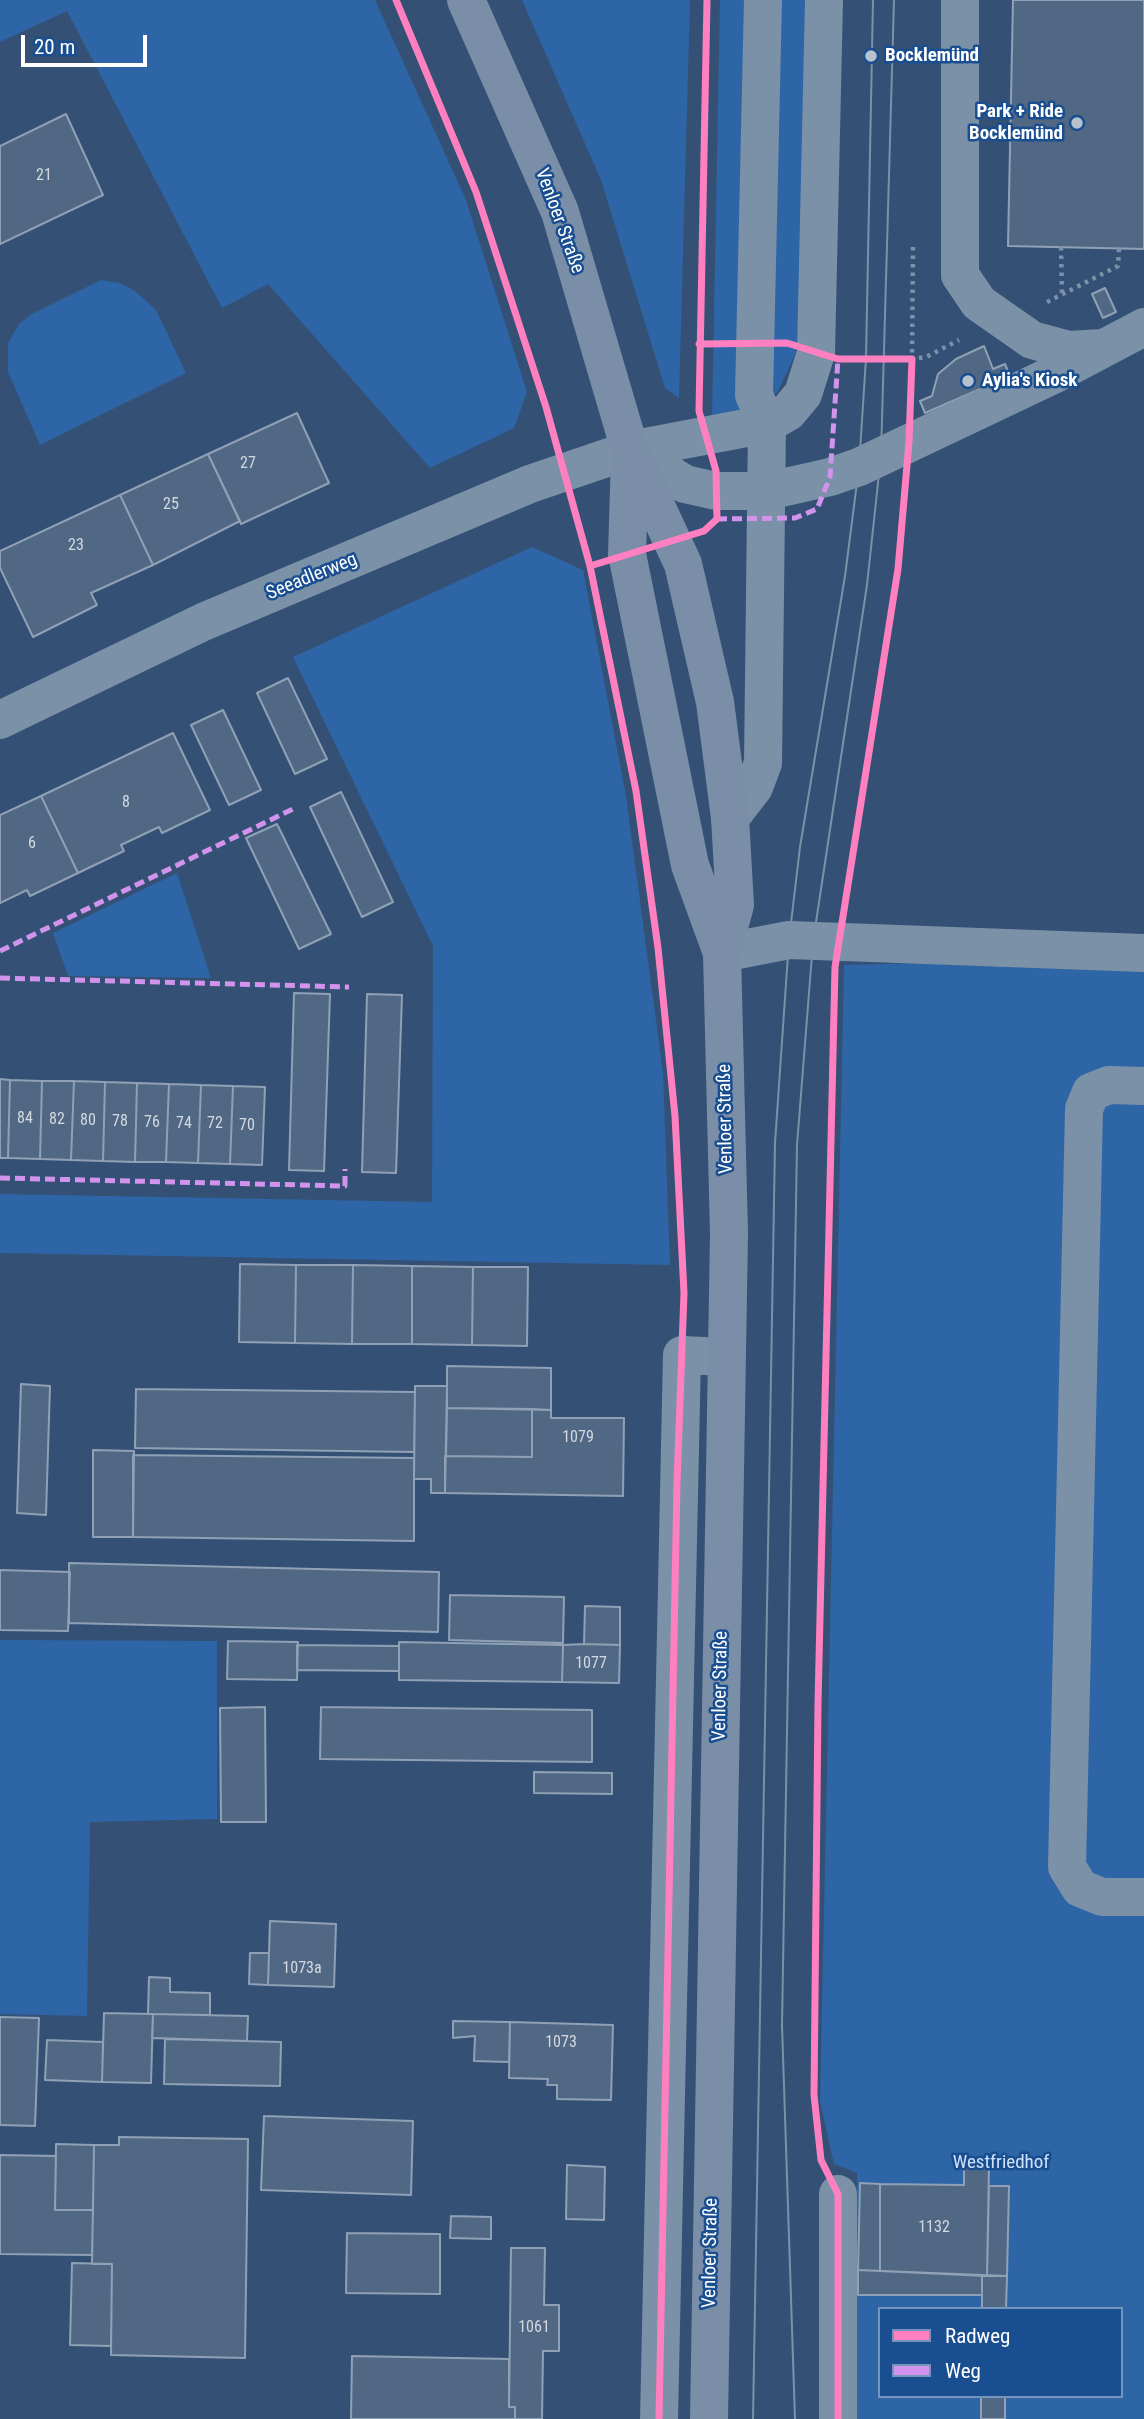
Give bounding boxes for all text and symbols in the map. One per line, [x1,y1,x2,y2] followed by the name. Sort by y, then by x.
[24,21,150,65] scale bar
[34,35,75,59] text: 20 m
[885,45,979,67] place label: Bocklemünd
[863,48,879,64] marker: Bocklemünd
[969,101,1063,145] place label: Park + Ride Bocklemünd
[1069,115,1085,131] marker: Park + Ride Bocklemünd
[529,165,589,277] street label: Venloer Straße
[36,166,52,186] house number: 21
[982,370,1077,392] place label: Aylia's Kiosk
[960,373,976,389] marker: Aylia's Kiosk
[240,454,256,474] house number: 27
[163,495,179,515] house number: 25
[68,536,84,556] house number: 23
[263,548,361,606] street label: Seeadlerweg
[122,793,130,813] house number: 8
[28,834,36,854] house number: 6
[714,1064,738,1174] street label: Venloer Straße
[17,1109,33,1129] house number: 84
[49,1110,65,1130] house number: 82
[80,1111,96,1131] house number: 80
[112,1112,128,1132] house number: 78
[144,1113,160,1133] house number: 76
[176,1114,192,1134] house number: 74
[207,1114,223,1134] house number: 72
[239,1116,255,1136] house number: 70
[562,1428,594,1448] house number: 1079
[709,1631,733,1741] street label: Venloer Straße
[575,1654,607,1674] house number: 1077
[282,1959,322,1979] house number: 1073a
[545,2033,577,2053] house number: 1073
[953,2152,1049,2174] park label: Westfriedhof
[699,2198,723,2308] street label: Venloer Straße
[918,2218,950,2238] house number: 1132
[878,2307,1123,2398] legend
[518,2318,550,2338] house number: 1061
[945,2324,1010,2348] text: Radweg
[945,2359,981,2383] text: Weg

